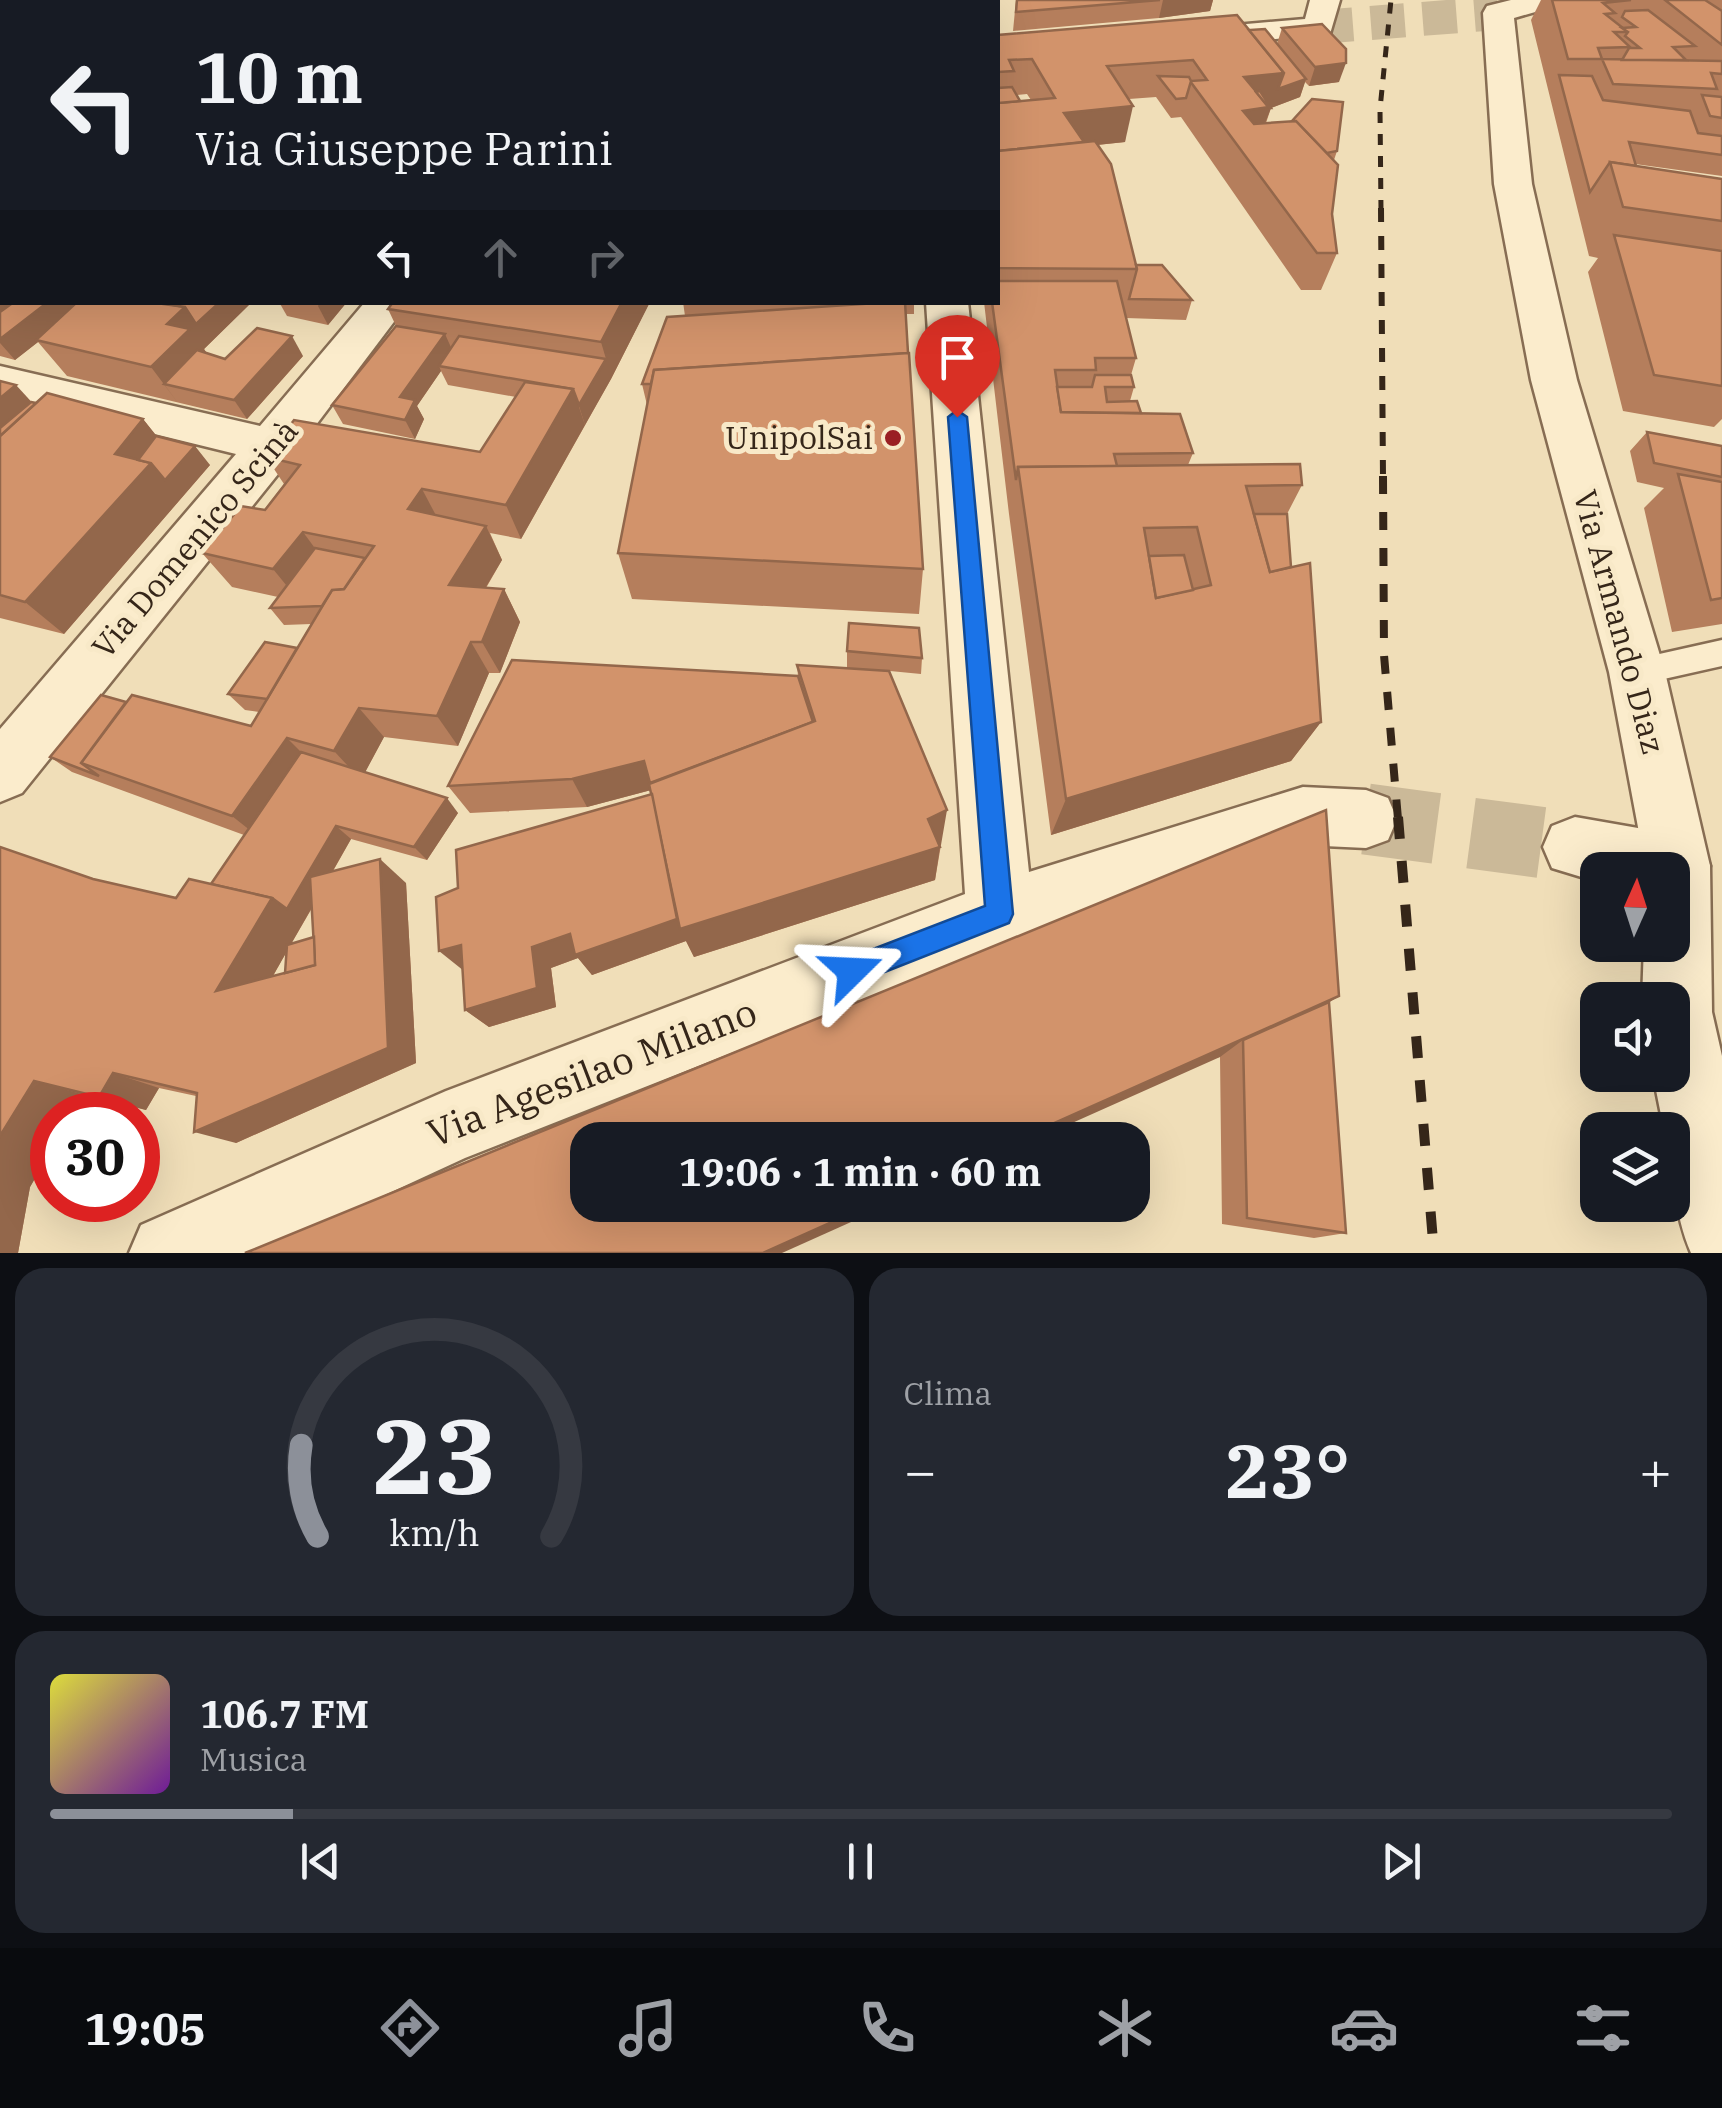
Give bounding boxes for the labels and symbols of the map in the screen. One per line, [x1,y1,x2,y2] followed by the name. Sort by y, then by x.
[915,315,1000,418] pin
[82,410,307,667] street label: Via Domenico Scinà
[725,416,873,458] place label: UnipolSai
[882,427,904,449] marker: UnipolSai
[1565,485,1675,758] street label: Via Armando Diaz
[1580,852,1690,962] north arrow
[800,919,904,1023] position arrow
[420,986,763,1157] street label: Via Agesilao Milano
[30,1092,160,1222] speed limit sign: 30

